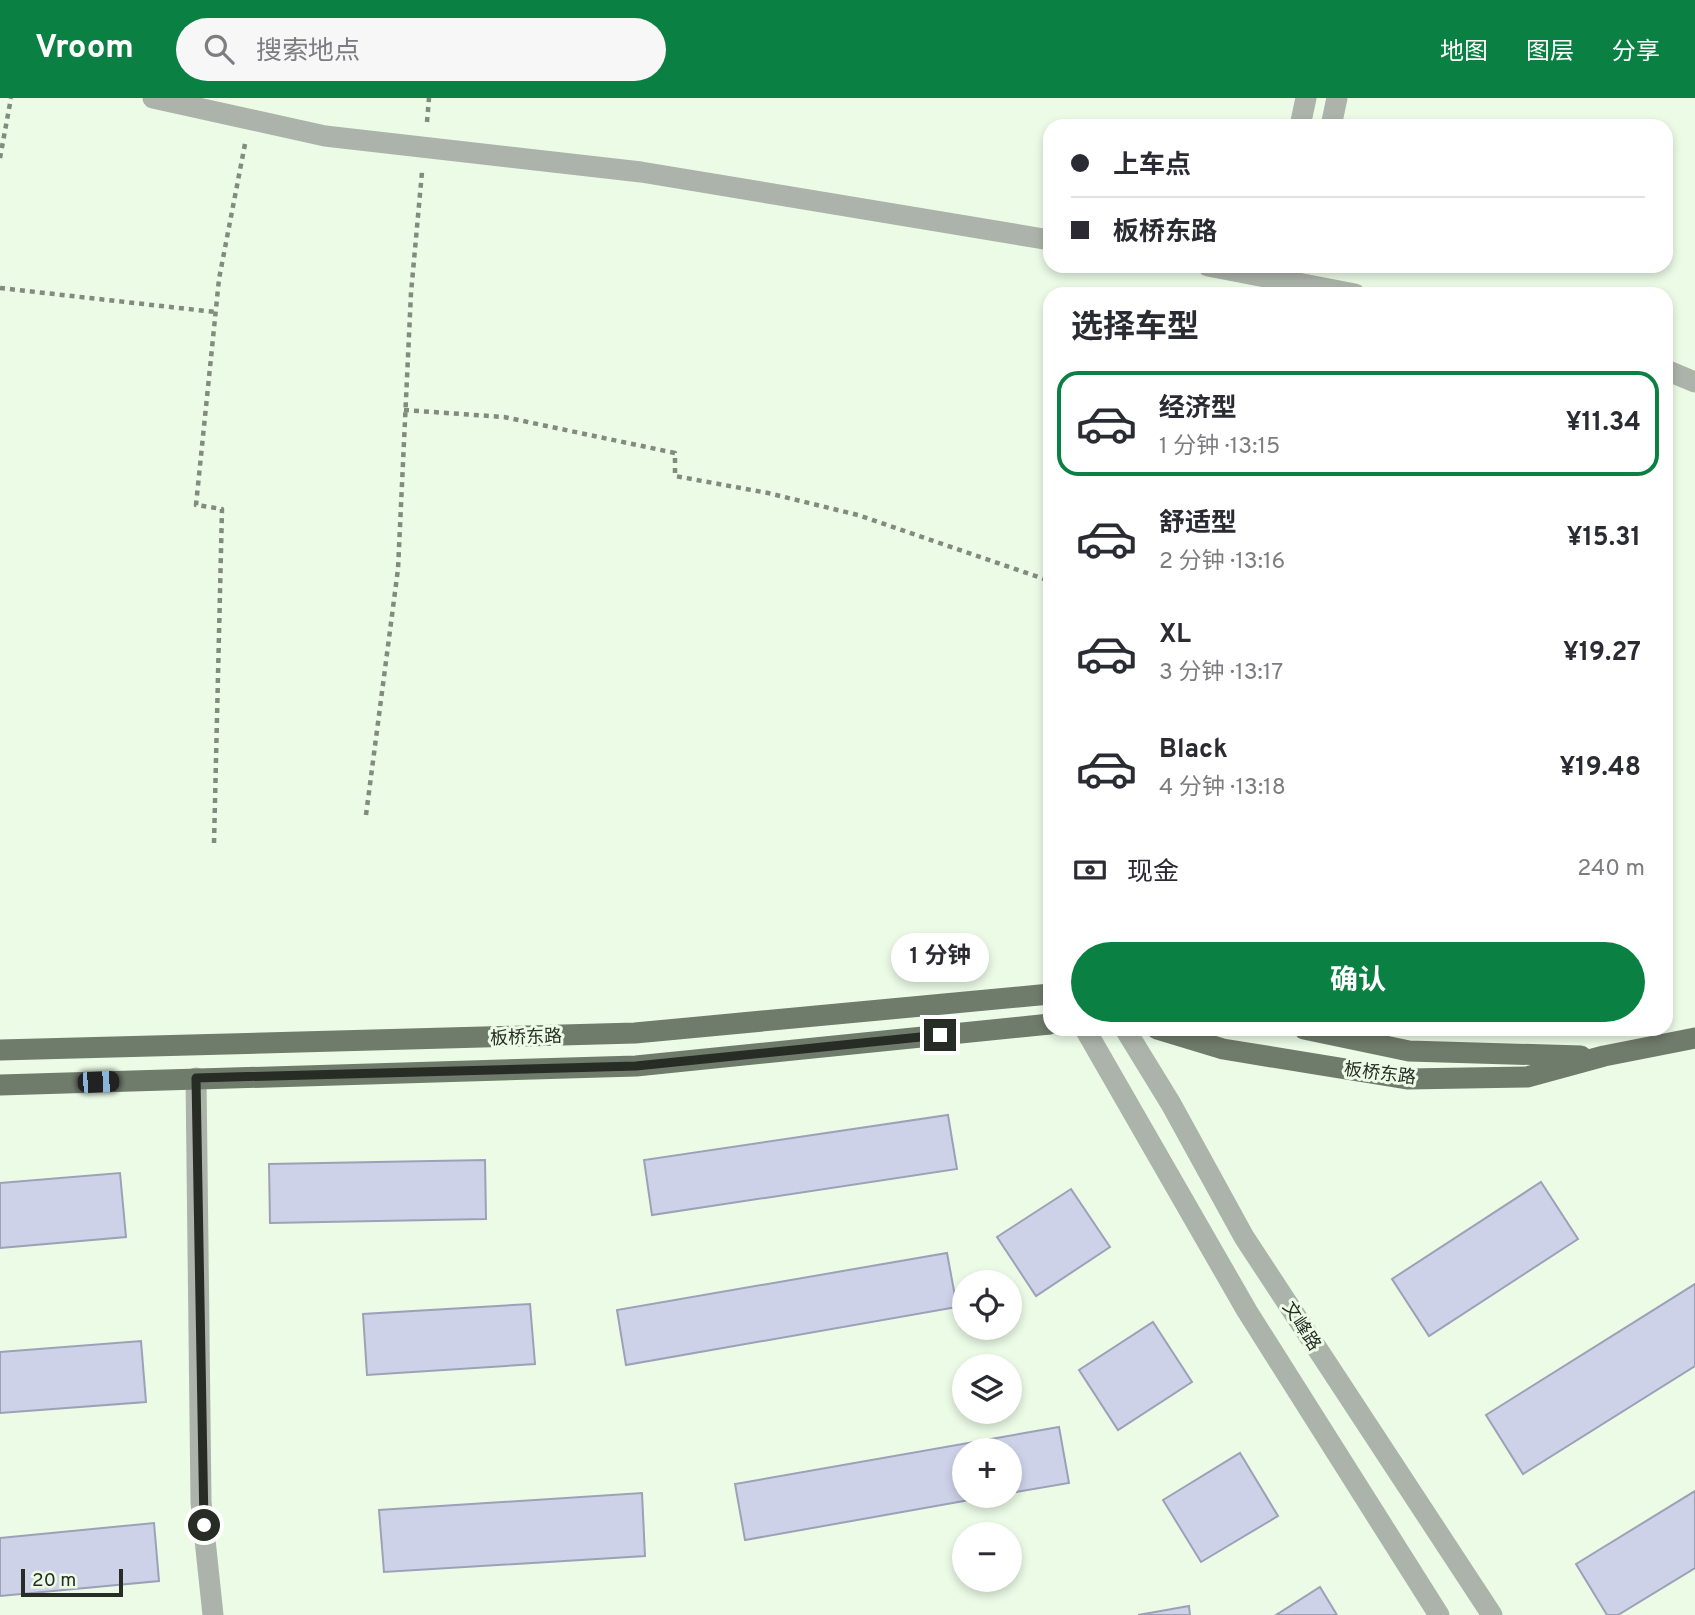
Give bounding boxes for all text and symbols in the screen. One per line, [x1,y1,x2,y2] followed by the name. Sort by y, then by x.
[176,18,666,81] search box
[35,28,134,70] text: Vroom
[200,30,238,68] icon: search
[256,36,360,69] text: 搜索地点
[1440,38,1488,68] text: 地图
[1526,38,1574,68] text: 图层
[1612,38,1660,68] text: 分享
[1113,150,1191,183] text: 上车点
[1113,217,1217,250] text: 板桥东路
[1071,309,1199,349] text: 选择车型
[1075,392,1138,455] icon: car
[1159,393,1237,426] text: 经济型
[1566,407,1641,440] text: ¥11.34
[1159,433,1280,462] text: 1 分钟 · 13:15
[1075,507,1138,570] icon: car
[1159,508,1237,541] text: 舒适型
[1567,522,1641,555] text: ¥15.31
[1159,548,1285,577] text: 2 分钟 · 13:16
[1159,619,1191,652] text: XL
[1075,622,1138,685] icon: car
[1563,637,1641,670] text: ¥19.27
[1159,659,1283,688] text: 3 分钟 · 13:17
[1159,734,1228,767] text: Black
[1075,737,1138,800] icon: car
[1559,752,1641,785] text: ¥19.48
[1159,774,1286,803] text: 4 分钟 · 13:18
[1071,851,1109,889] icon: cash
[1577,855,1645,884] text: 240 m
[1127,857,1179,890] text: 现金
[891,934,989,982] callout: 1 分钟
[1071,942,1645,1022] button: 确认
[910,943,970,972] text: 1 分钟
[924,1019,956,1051] route end
[490,1026,562,1051] street label: 板桥东路
[1343,1059,1417,1090] street label: 板桥东路
[77,1071,120,1093] car
[952,1270,1022,1592] map controls
[952,1270,1022,1340] button: locate
[1276,1298,1325,1356] street label: 文峰路
[952,1354,1022,1424] button: layers
[952,1438,1022,1508] button: +
[188,1509,220,1541] route start
[952,1522,1022,1592] button: −
[21,1566,122,1598] scale bar
[32,1569,76,1593] text: 20 m

